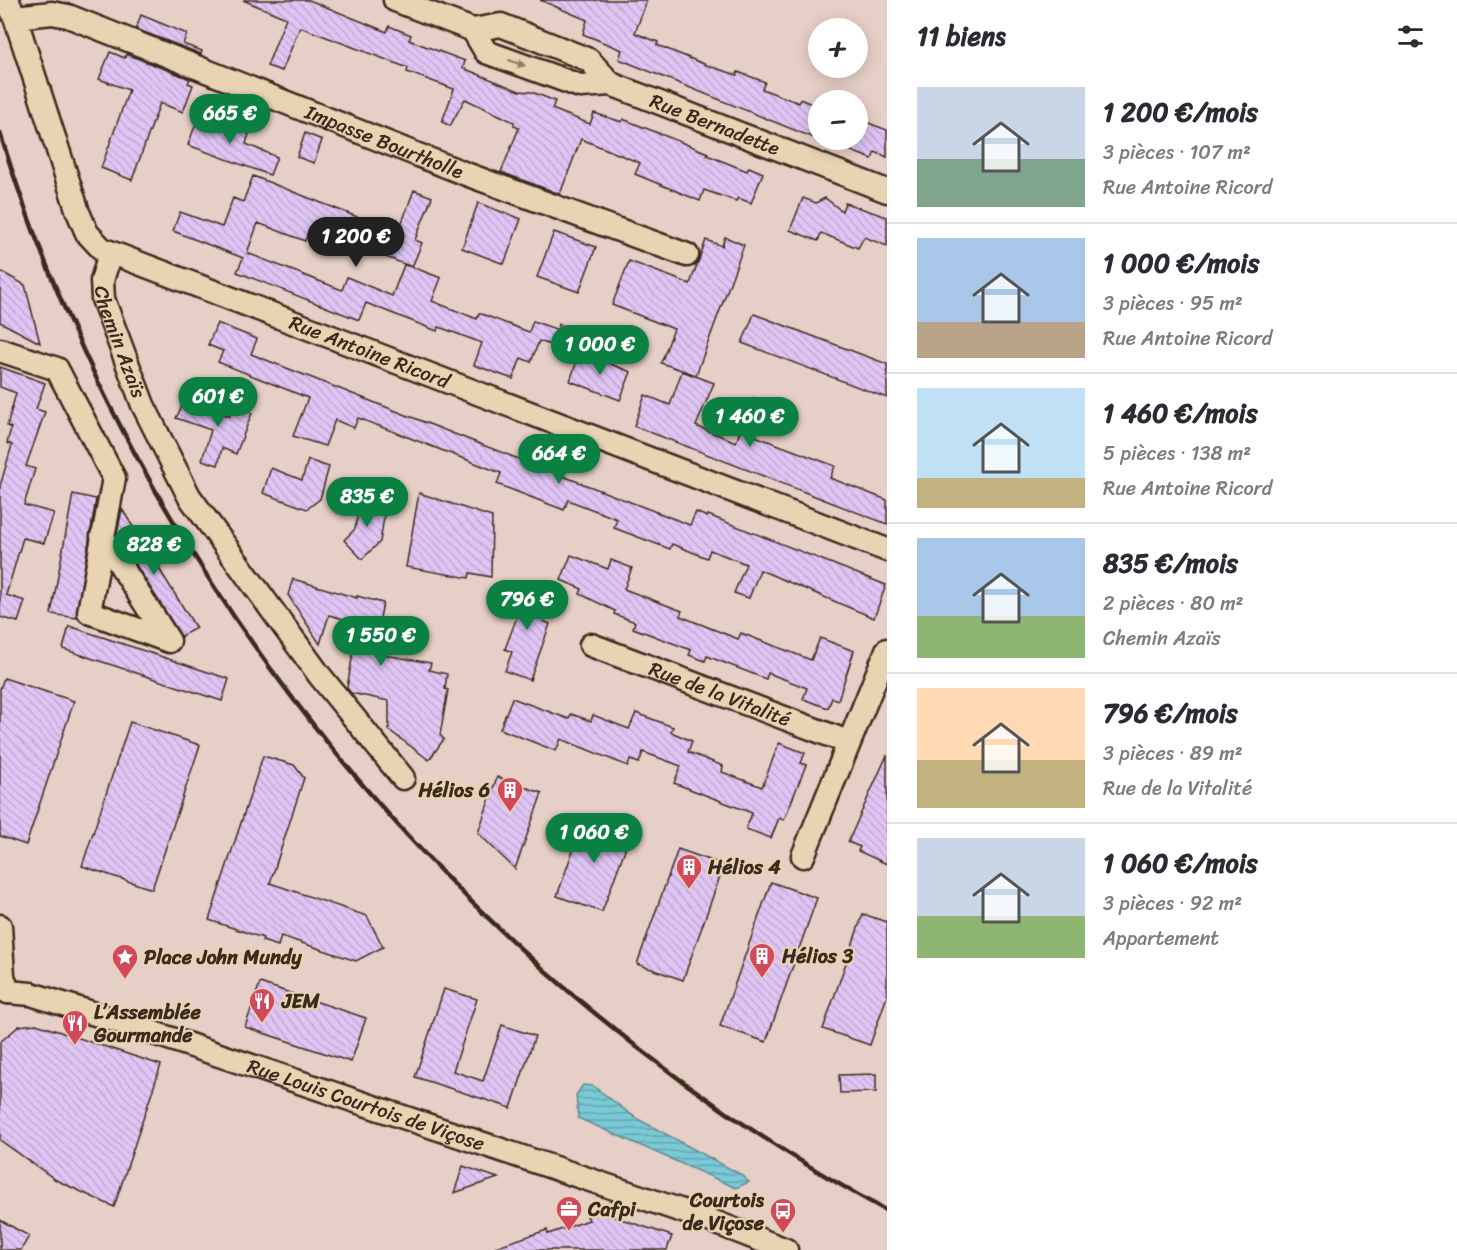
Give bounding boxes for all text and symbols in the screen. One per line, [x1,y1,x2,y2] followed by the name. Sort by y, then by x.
[917,13,1006,59] text: 11 biens
[808,18,868,150] map controls
[808,18,868,78] button: +
[1394,20,1427,53] icon: filters
[508,59,526,69] one-way arrow
[645,83,785,165] street label: Rue Bernadette
[1103,89,1258,135] text: 1 200 €/mois
[808,90,868,150] button: −
[188,94,272,145] pin: 665 €
[299,94,469,189] street label: Impasse Bourtholle
[203,96,257,131] text: 665 €
[965,111,1037,183] icon: home
[1103,135,1251,170] text: 3 pièces · 107 m²
[1103,170,1272,205] text: Rue Antoine Ricord
[301,217,411,268] pin: 1 200 €
[321,219,391,254] text: 1 200 €
[1103,240,1259,286] text: 1 000 €/mois
[965,262,1037,334] icon: home
[85,285,157,404] street label: Chemin Azaïs
[1103,286,1243,321] text: 3 pièces · 95 m²
[284,305,456,399] street label: Rue Antoine Ricord
[1103,321,1272,356] text: Rue Antoine Ricord
[545,325,655,376] pin: 1 000 €
[565,327,635,362] text: 1 000 €
[176,377,260,428] pin: 601 €
[192,379,244,414] text: 601 €
[1103,390,1258,436] text: 1 460 €/mois
[695,397,805,448] pin: 1 460 €
[716,399,784,434] text: 1 460 €
[965,412,1037,484] icon: home
[517,434,601,485] pin: 664 €
[532,436,586,471] text: 664 €
[1103,436,1251,471] text: 5 pièces · 138 m²
[1103,471,1272,506] text: Rue Antoine Ricord
[325,477,409,528] pin: 835 €
[340,479,394,514] text: 835 €
[112,525,196,576] pin: 828 €
[127,527,181,562] text: 828 €
[1103,540,1238,586] text: 835 €/mois
[965,562,1037,634] icon: home
[485,580,569,631] pin: 796 €
[500,582,554,617] text: 796 €
[1103,586,1243,621] text: 2 pièces · 80 m²
[326,616,436,667] pin: 1 550 €
[346,618,416,653] text: 1 550 €
[1103,621,1221,656] text: Chemin Azaïs
[644,651,796,736] street label: Rue de la Vitalité
[1103,690,1238,736] text: 796 €/mois
[965,712,1037,784] icon: home
[1103,736,1243,771] text: 3 pièces · 89 m²
[1103,771,1252,806] text: Rue de la Vitalité
[417,773,490,808] place label: Hélios 6
[495,775,525,813] building icon: Hélios 6
[539,813,649,864] pin: 1 060 €
[560,815,628,850] text: 1 060 €
[1103,840,1258,886] text: 1 060 €/mois
[707,850,781,885] place label: Hélios 4
[674,852,704,890] building icon: Hélios 4
[965,862,1037,934] icon: home
[1103,886,1242,921] text: 3 pièces · 92 m²
[1103,921,1219,956] text: Appartement
[781,939,853,974] place label: Hélios 3
[144,940,302,975] place label: Place John Mundy
[747,941,777,979] building icon: Hélios 3
[110,942,140,980] place icon: Place John Mundy
[281,984,320,1019] place label: JEM
[247,986,277,1024] restaurant icon: JEM
[93,995,201,1053] place label: L’Assemblée Gourmande
[60,1008,90,1046] restaurant icon: L’Assemblée Gourmande
[243,1048,490,1161] street label: Rue Louis Courtois de Viçose
[682,1183,765,1241] place label: Courtois de Viçose
[587,1192,637,1227] place label: Cafpi
[554,1194,584,1232] office icon: Cafpi
[768,1196,798,1234] bus stop icon: Courtois de Viçose

